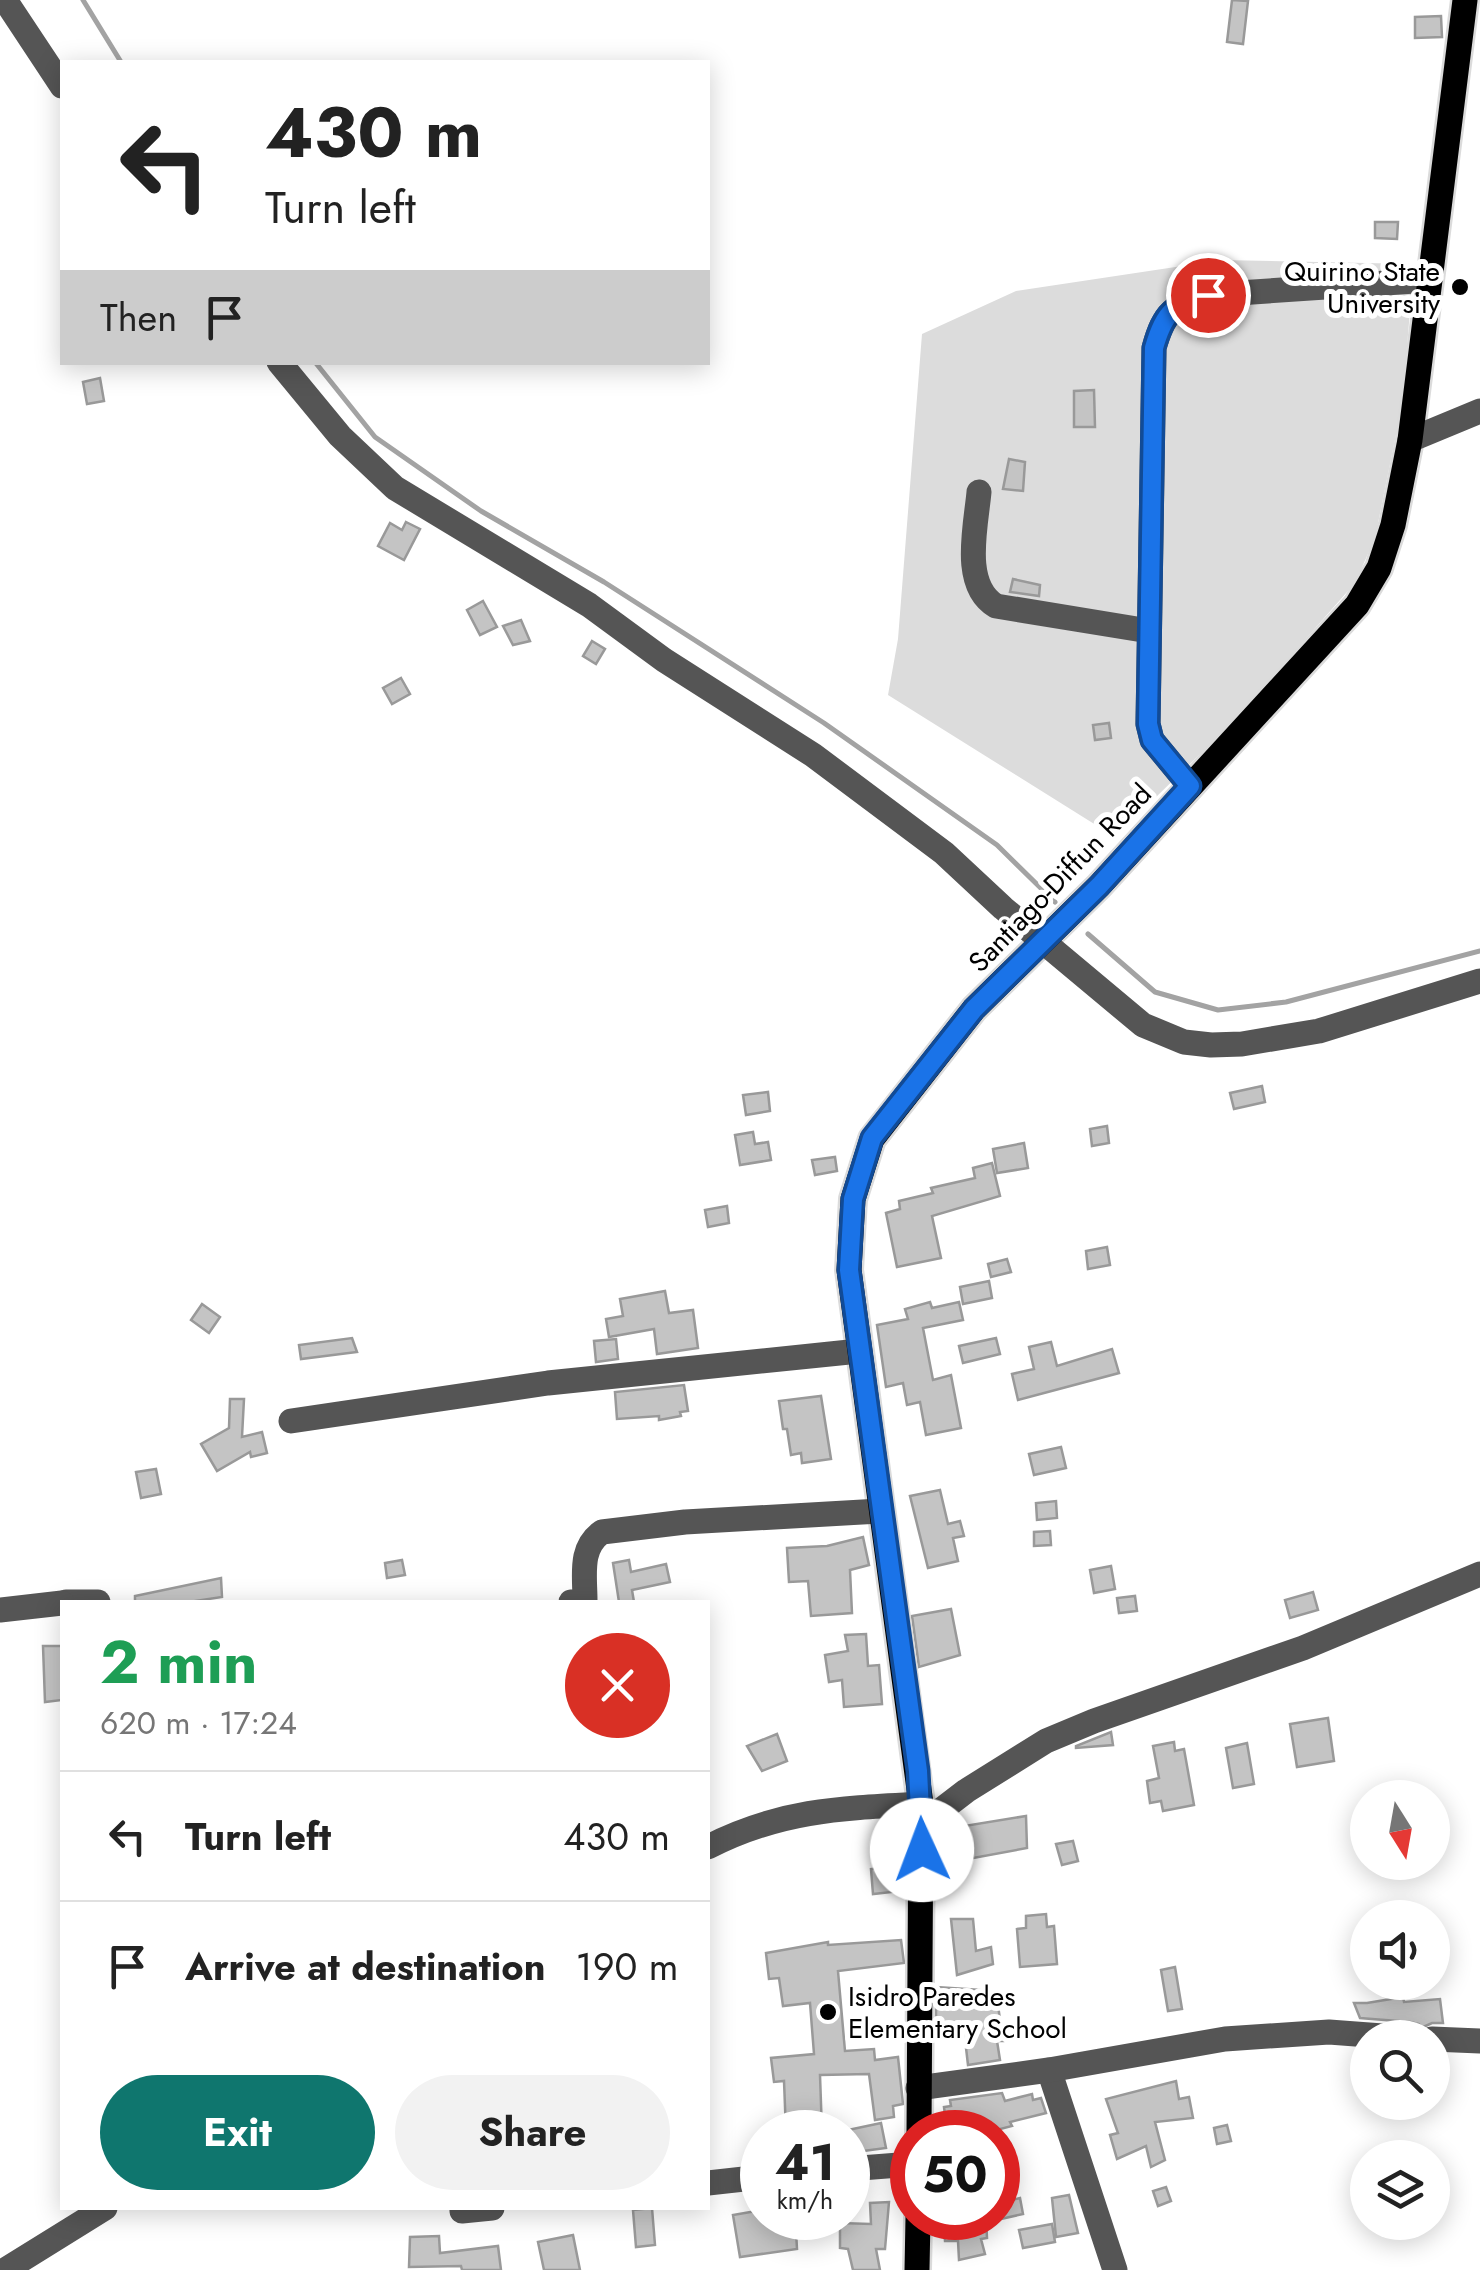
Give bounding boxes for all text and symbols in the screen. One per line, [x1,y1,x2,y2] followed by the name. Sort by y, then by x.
[265,82,482,183] text: 430 m
[100,100,230,230] icon: left
[265,175,416,240] text: Turn left
[1284,251,1441,324] place label: Quirino State University
[1166,253,1251,338] pin
[1181,268,1236,323] icon: arrive
[1449,276,1471,298] marker: Quirino State University
[100,290,177,345] text: Then
[197,290,252,345] icon: arrive
[959,774,1161,982] street label: Santiago-Diffun Road
[100,1619,258,1706] text: 2 min
[565,1633,670,1738] button: close
[100,1700,297,1746] text: 620 m · 17:24
[1350,1780,1450,1880] north arrow
[1350,1780,1450,2240] map controls
[870,1798,974,1902] position arrow
[100,1809,155,1864] icon: left
[185,1809,331,1864] text: Turn left
[563,1809,670,1864] text: 430 m
[1350,1900,1450,2000] button: sound
[100,1939,155,1994] icon: arrive
[185,1939,546,1994] text: Arrive at destination
[576,1939,678,1994] text: 190 m
[848,1976,1067,2049] place label: Isidro Paredes Elementary School
[817,2001,839,2023] marker: Isidro Paredes Elementary School
[1350,2020,1450,2120] button: search
[100,2075,375,2190] button: Exit
[395,2075,670,2190] button: Share
[890,2110,1020,2240] speed limit sign: 50
[775,2126,835,2199] text: 41
[1350,2140,1450,2240] button: layers
[777,2182,833,2218] text: km/h

